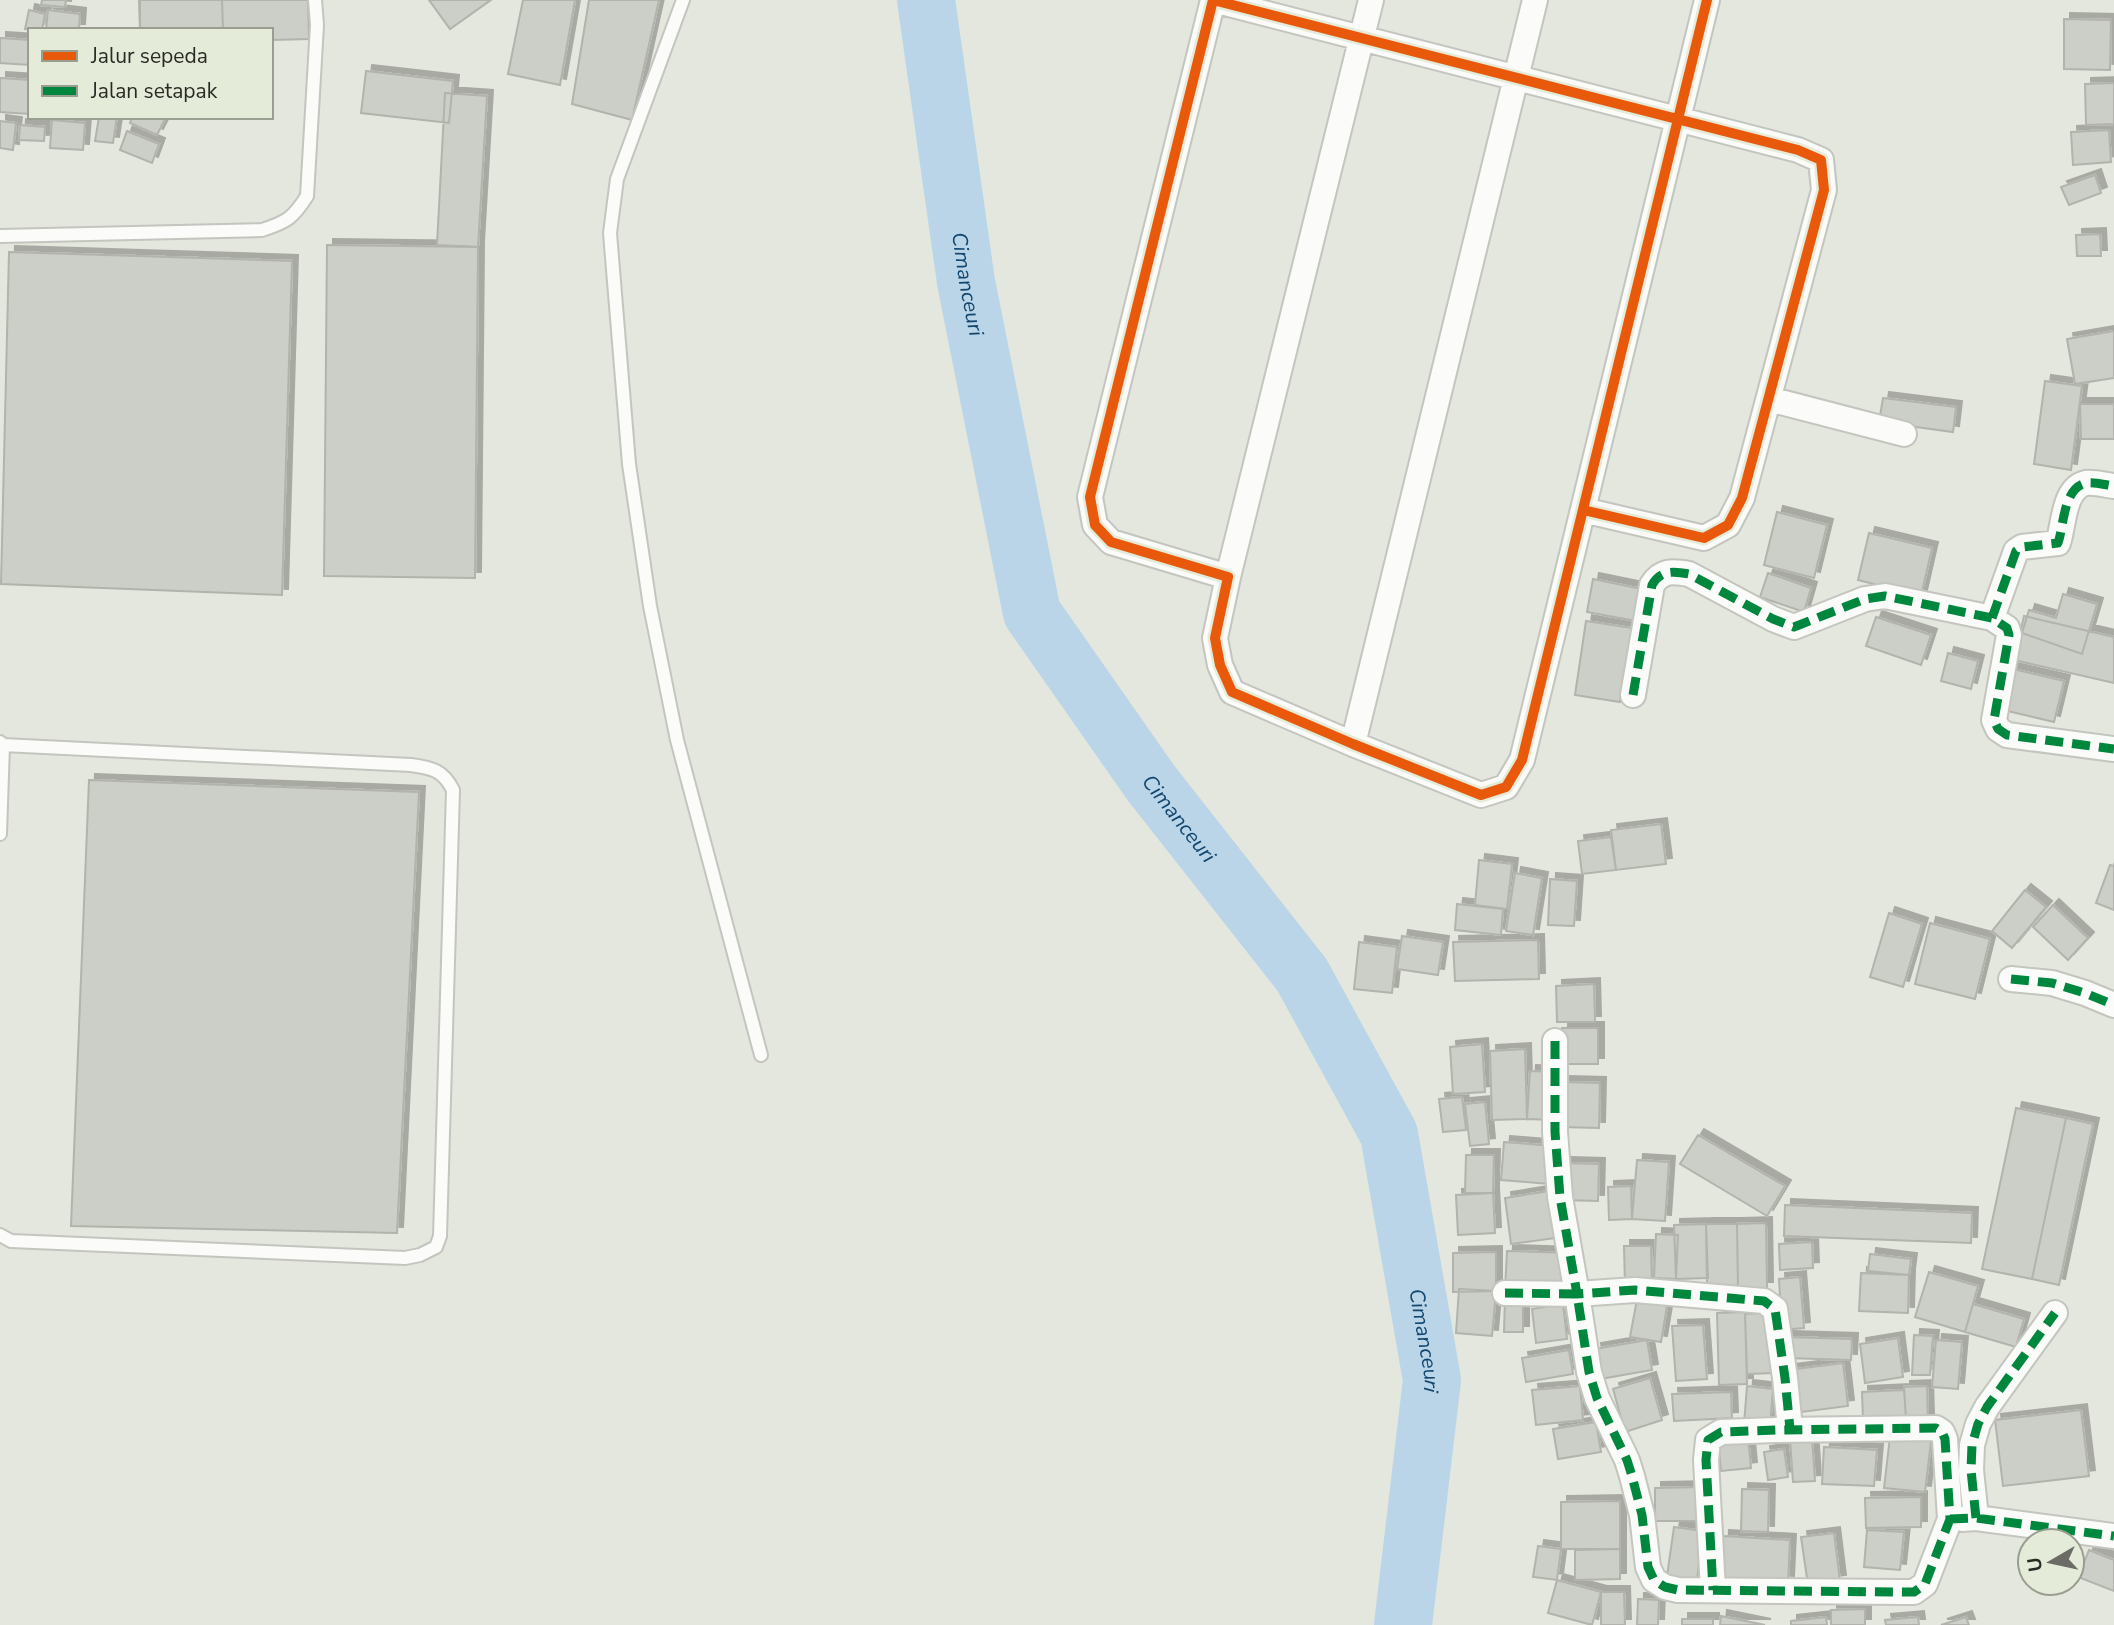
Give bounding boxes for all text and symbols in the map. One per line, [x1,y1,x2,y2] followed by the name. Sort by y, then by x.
[28,28,273,119] legend
[90,42,208,70] text: Jalur sepeda
[90,77,218,105] text: Jalan setapak
[945,230,991,339] water label: Cimanceuri
[1135,769,1223,869] water label: Cimanceuri
[1402,1286,1446,1395] water label: Cimanceuri
[2016,1527,2086,1597] north arrow
[2021,1556,2049,1573] text: U

